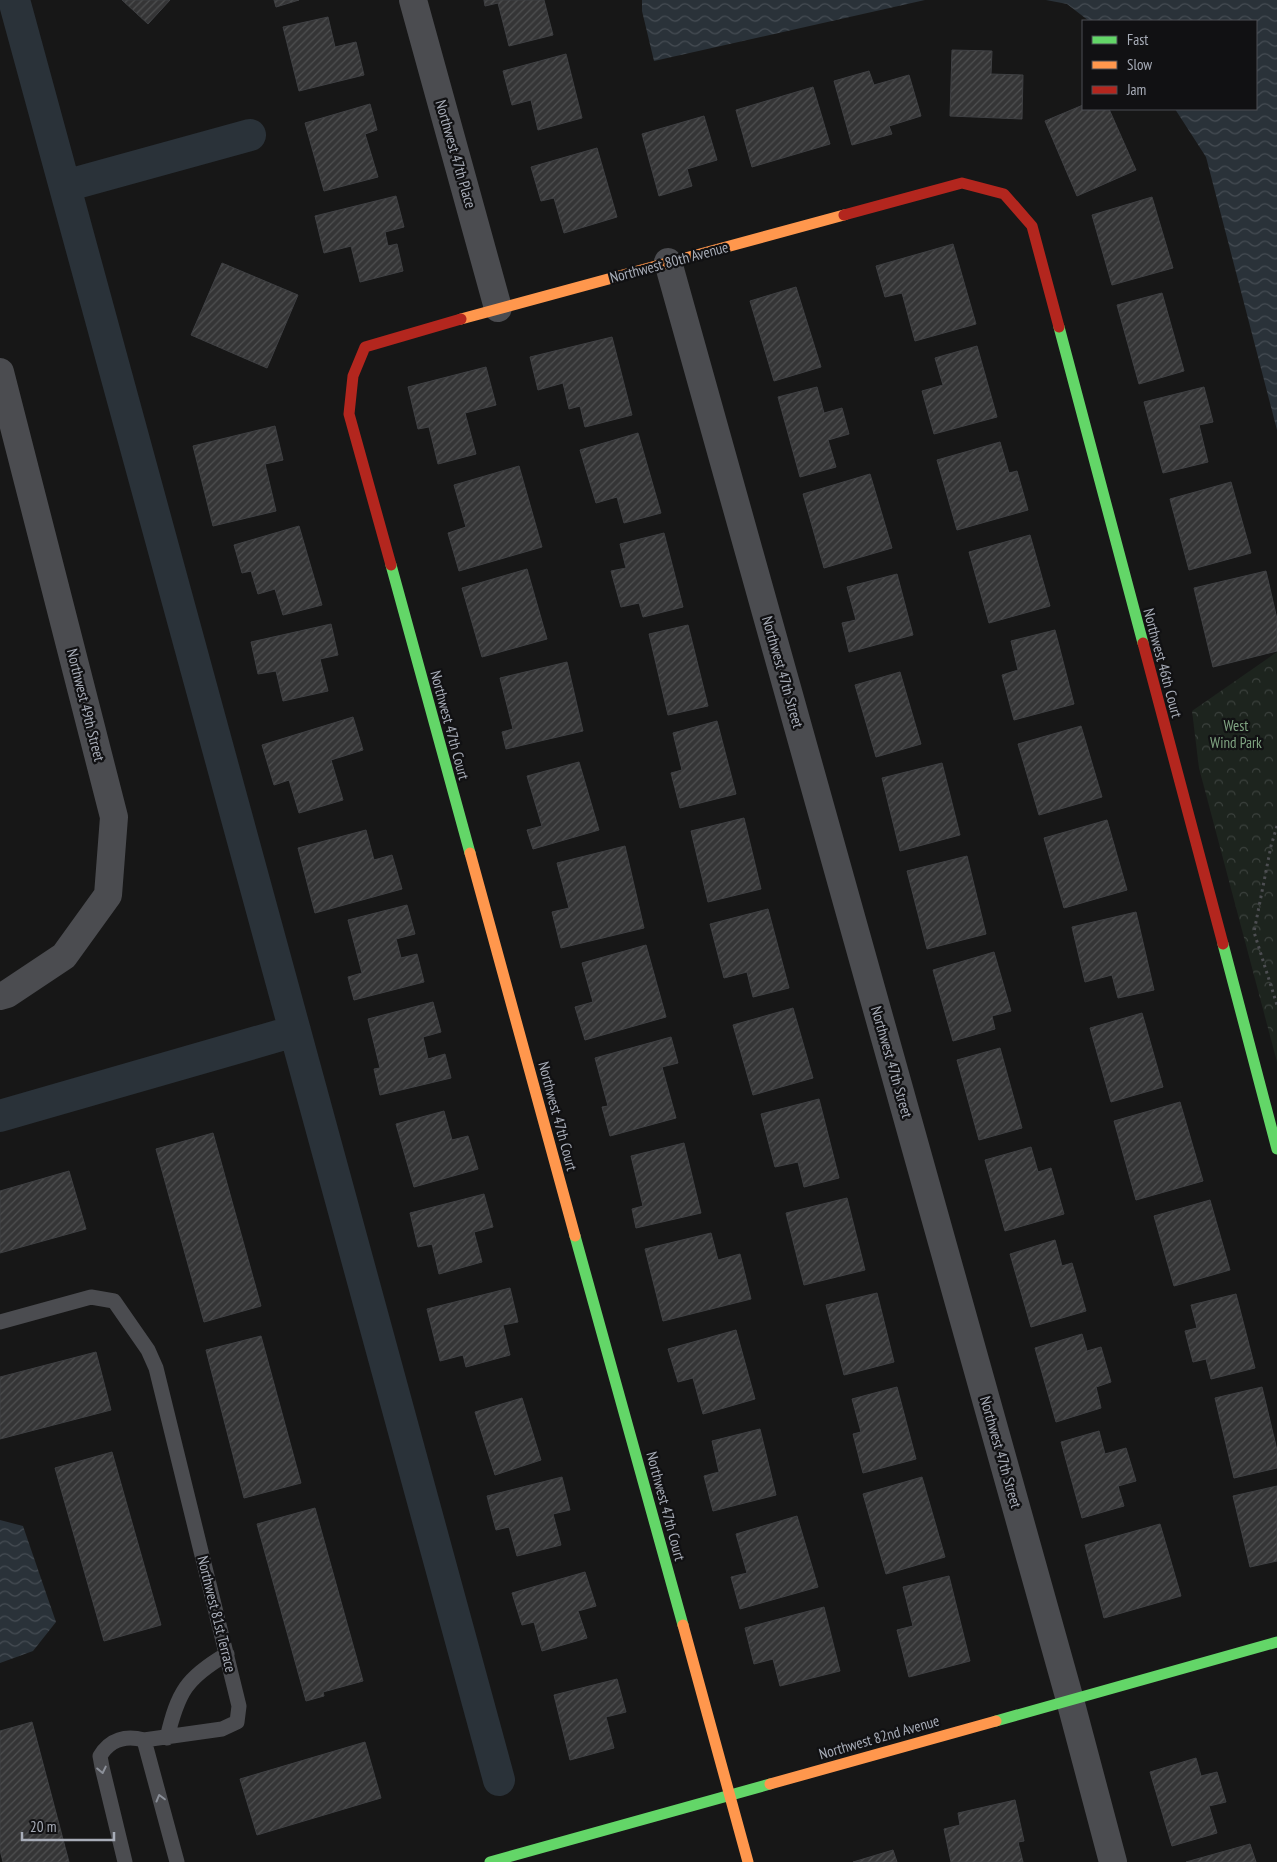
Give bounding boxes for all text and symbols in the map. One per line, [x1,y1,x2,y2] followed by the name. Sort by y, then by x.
[1082,20,1257,110] legend
[1127,30,1148,49] text: Fast
[1127,55,1152,74] text: Slow
[1126,80,1146,99] text: Jam
[431,98,481,210] street label: Northwest 47th Place
[608,237,730,287] street label: Northwest 80th Avenue
[1139,606,1187,720] street label: Northwest 46th Court
[758,614,808,730] street label: Northwest 47th Street
[63,647,109,763] street label: Northwest 49th Street
[426,668,474,782] street label: Northwest 47th Court
[1210,716,1262,752] park label: West Wind Park
[867,1004,917,1120] street label: Northwest 47th Street
[534,1059,582,1173] street label: Northwest 47th Court
[976,1394,1026,1510] street label: Northwest 47th Street
[642,1449,690,1563] street label: Northwest 47th Court
[193,1554,241,1674] street label: Northwest 81st Terrace
[817,1711,941,1763] street label: Northwest 82nd Avenue
[97,1765,107,1774] one-way arrow
[155,1794,166,1803] one-way arrow
[22,1810,115,1842] scale bar
[30,1817,56,1836] text: 20 m

